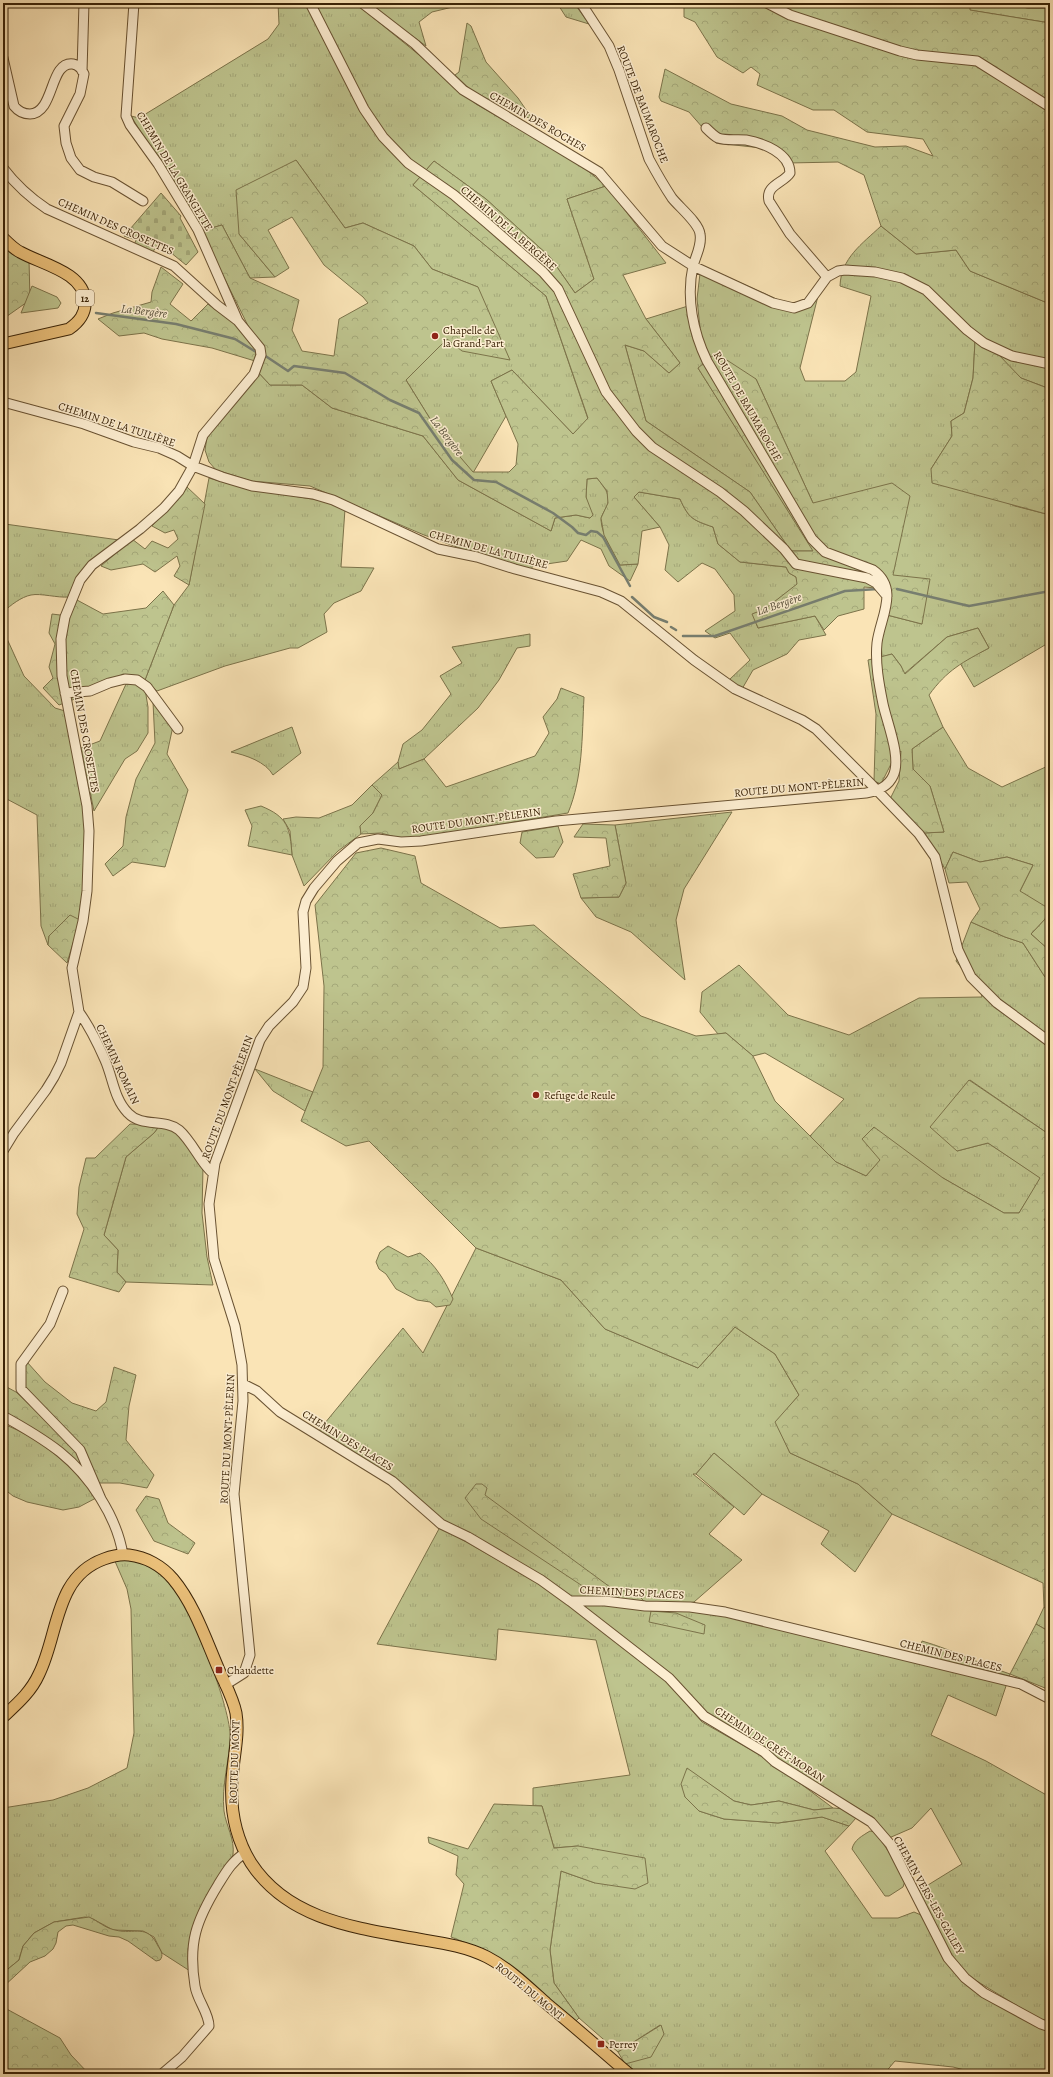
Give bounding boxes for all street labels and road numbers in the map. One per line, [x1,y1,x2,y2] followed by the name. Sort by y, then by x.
[613,43,672,165] street label: ROUTE DE BAUMAROCHE
[487,88,589,155] street label: CHEMIN DES ROCHES
[133,109,216,234] street label: CHEMIN DE LA GRANGETTE
[457,182,560,274] street label: CHEMIN DE LA BERGÈRE
[56,194,176,259] street label: CHEMIN DES CROSETTES
[76,290,94,306] road number: 12
[710,348,785,464] street label: ROUTE DE BAUMAROCHE
[56,398,177,451] street label: CHEMIN DE LA TUILIÈRE
[428,526,550,573] street label: CHEMIN DE LA TUILIÈRE
[66,668,103,794] street label: CHEMIN DES CROSETTES
[733,774,865,801] street label: ROUTE DU MONT-PÈLERIN
[410,804,542,837] street label: ROUTE DU MONT-PÈLERIN
[92,1022,143,1107] street label: CHEMIN ROMAIN
[198,1033,257,1161] street label: ROUTE DU MONT-PÈLERIN
[217,1373,238,1505] street label: ROUTE DU MONT-PÈLERIN
[299,1406,396,1475] street label: CHEMIN DES PLACES
[579,1582,685,1603] street label: CHEMIN DES PLACES
[898,1636,1004,1675] street label: CHEMIN DES PLACES
[712,1703,828,1786] street label: CHEMIN DE CRÊT-MORAN
[226,1720,243,1804] street label: ROUTE DU MONT
[890,1833,968,1958] street label: CHEMIN VERS-LES-GALLEY
[492,1959,567,2024] street label: ROUTE DU MONT

